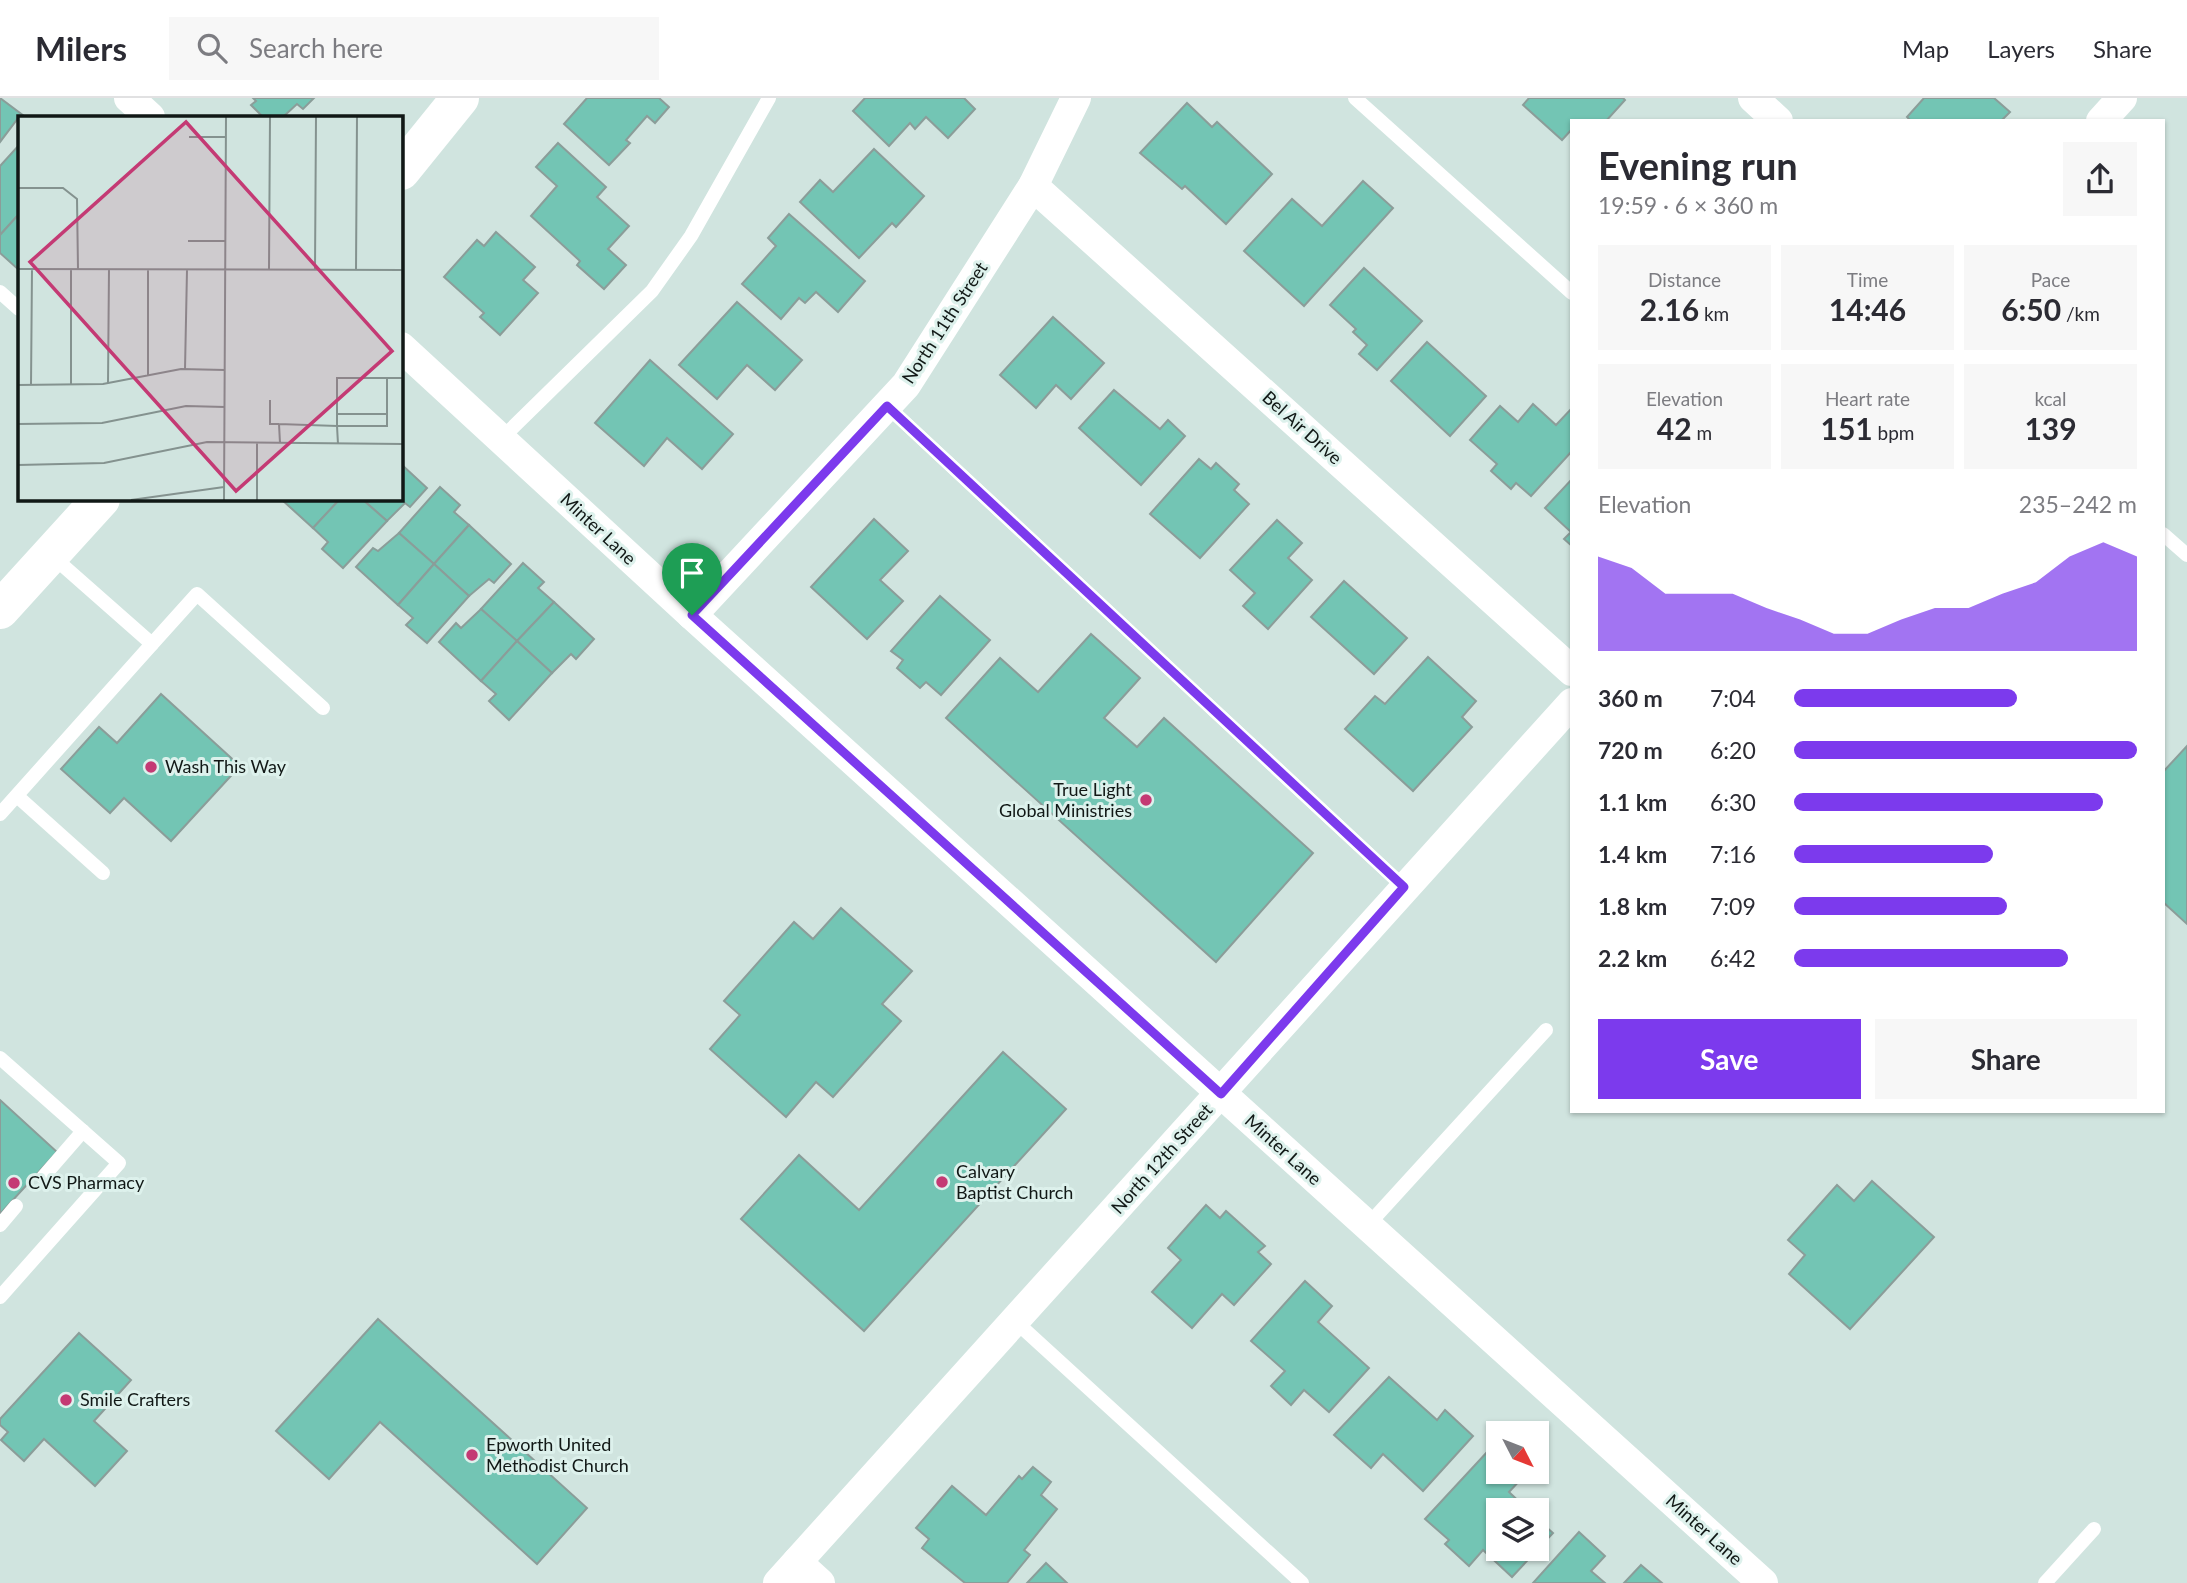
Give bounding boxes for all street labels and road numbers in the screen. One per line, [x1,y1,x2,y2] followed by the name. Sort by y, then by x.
[897,257,992,387] street label: North 11th Street
[1258,386,1347,469] street label: Bel Air Drive
[556,488,641,569] street label: Minter Lane
[1106,1098,1217,1218] street label: North 12th Street
[1241,1109,1326,1189] street label: Minter Lane
[1662,1489,1747,1569] street label: Minter Lane

